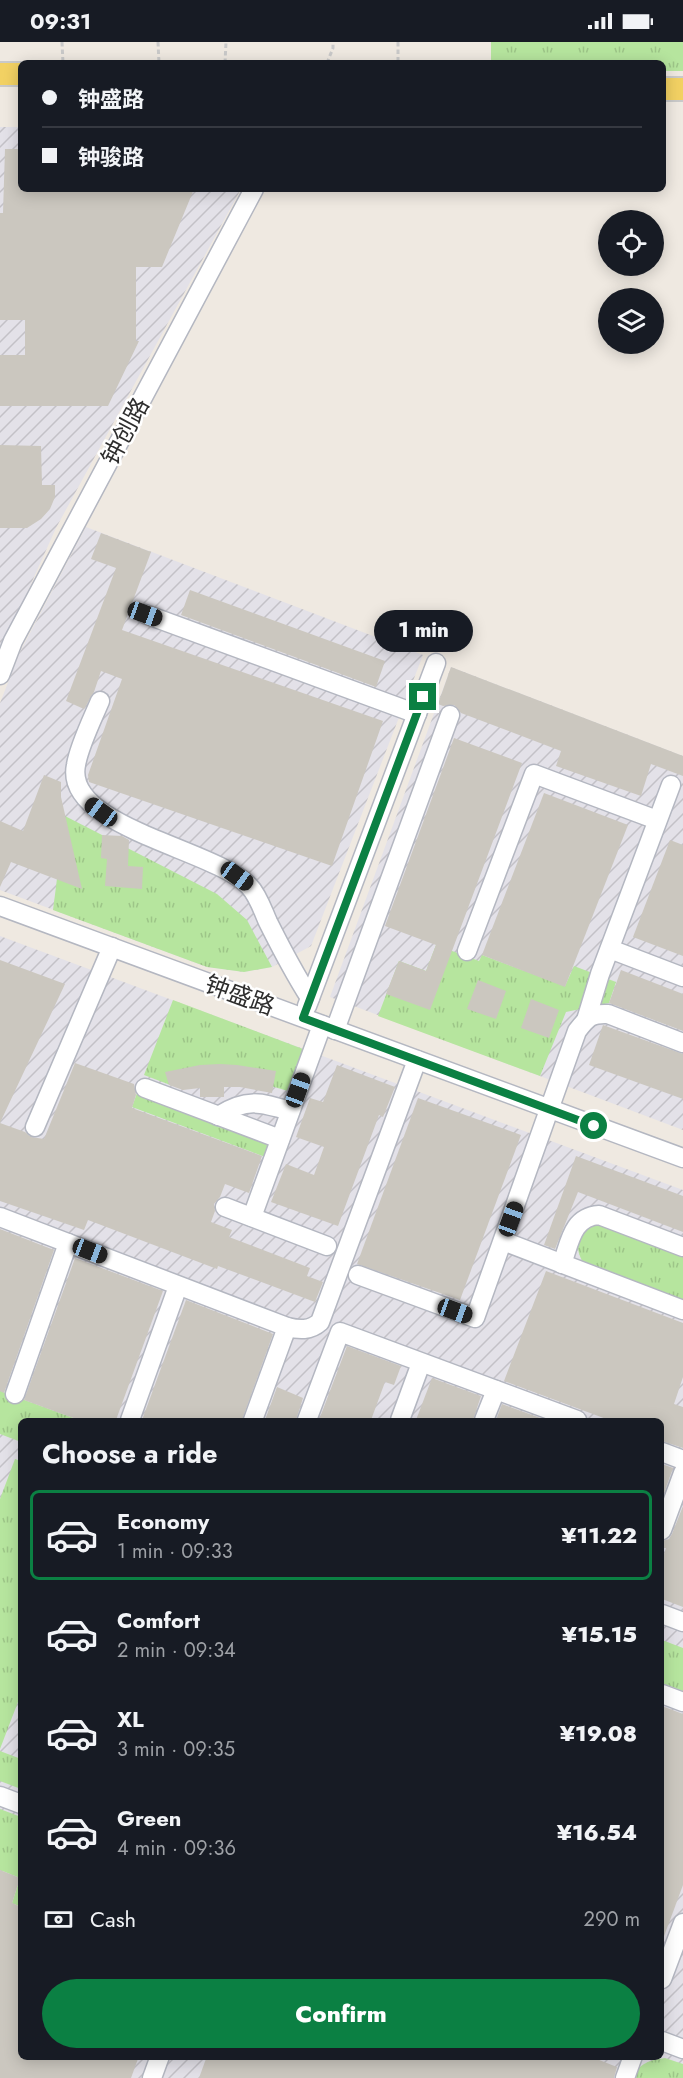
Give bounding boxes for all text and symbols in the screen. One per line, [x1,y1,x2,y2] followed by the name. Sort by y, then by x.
[30,5,91,37] text: 09:31
[78,83,144,115] text: 钟盛路
[78,141,144,173] text: 钟骏路
[598,210,664,354] map controls
[598,210,664,276] button: locate
[598,288,664,354] button: layers
[93,391,157,471] street label: 钟创路
[125,599,165,629] car
[374,610,472,652] callout: 1 min
[398,616,449,645] text: 1 min
[409,683,436,710] route end
[81,794,121,830] car
[217,858,257,894] car
[200,966,280,1024] street label: 钟盛路
[283,1070,313,1110] car
[580,1112,607,1139] route start
[496,1199,526,1239] car
[70,1236,110,1266] car
[435,1296,475,1326] car
[42,1434,217,1473] text: Choose a ride
[117,1505,209,1537] text: Economy
[45,1508,99,1562] icon: car
[561,1519,637,1551] text: ¥11.22
[117,1537,233,1566] text: 1 min · 09:33
[117,1604,200,1636] text: Comfort
[45,1607,99,1661] icon: car
[562,1618,637,1650] text: ¥15.15
[117,1636,236,1665] text: 2 min · 09:34
[117,1703,144,1735] text: XL
[45,1706,99,1760] icon: car
[560,1717,637,1749] text: ¥19.08
[117,1735,235,1764] text: 3 min · 09:35
[117,1802,181,1834] text: Green
[45,1805,99,1859] icon: car
[557,1816,637,1848] text: ¥16.54
[117,1834,236,1863] text: 4 min · 09:36
[42,1903,75,1936] icon: cash
[90,1903,136,1935] text: Cash
[584,1905,640,1934] text: 290 m
[42,1979,640,2048] button: Confirm

